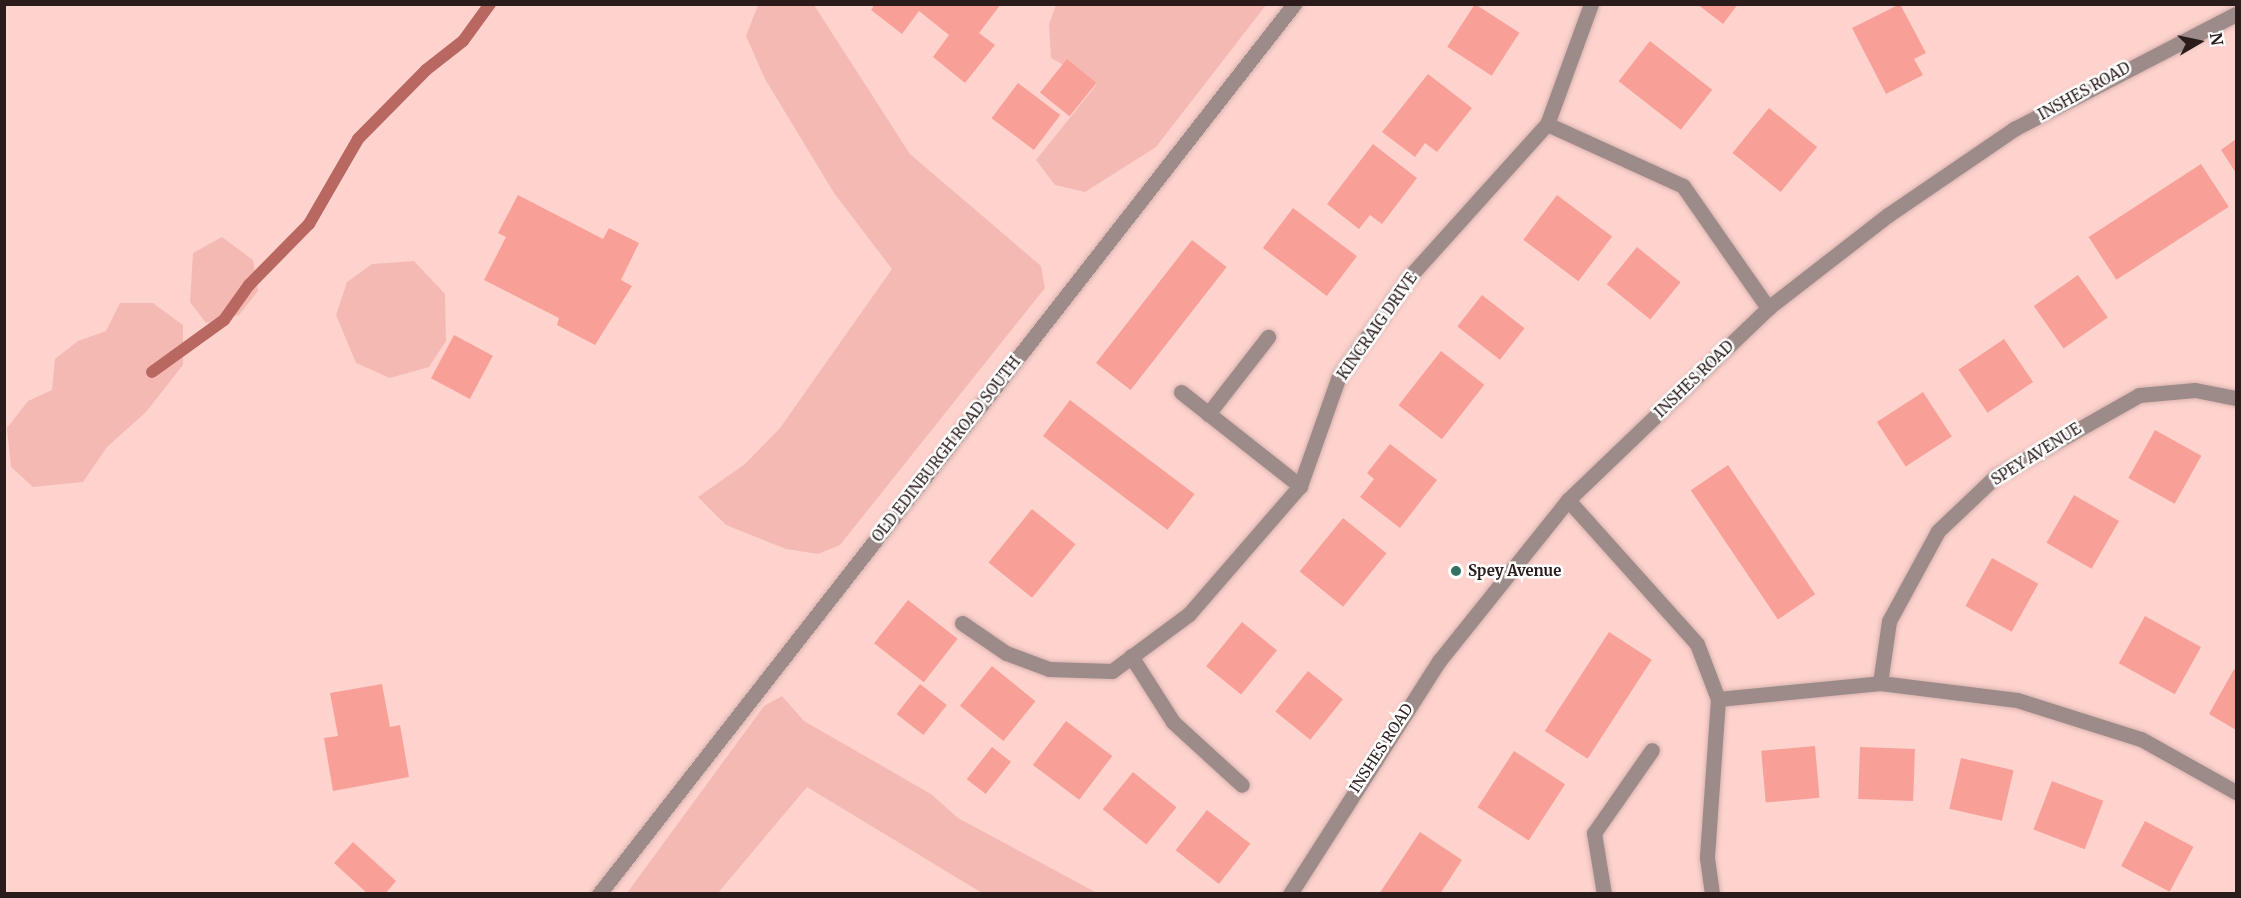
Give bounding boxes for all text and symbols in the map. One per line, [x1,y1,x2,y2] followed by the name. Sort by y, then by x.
[2169,12,2229,72] north arrow
[2206,31,2228,47] text: N
[2035,58,2133,124] street label: INSHES ROAD
[1333,269,1421,383] street label: KINCRAIG DRIVE
[1651,337,1737,421] street label: INSHES ROAD
[868,353,1024,545] street label: OLD EDINBURGH ROAD SOUTH
[1988,419,2084,489] street label: SPEY AVENUE
[1468,562,1561,580] place label: Spey Avenue
[1449,564,1463,578] marker: Spey Avenue
[1346,700,1416,796] street label: INSHES ROAD

